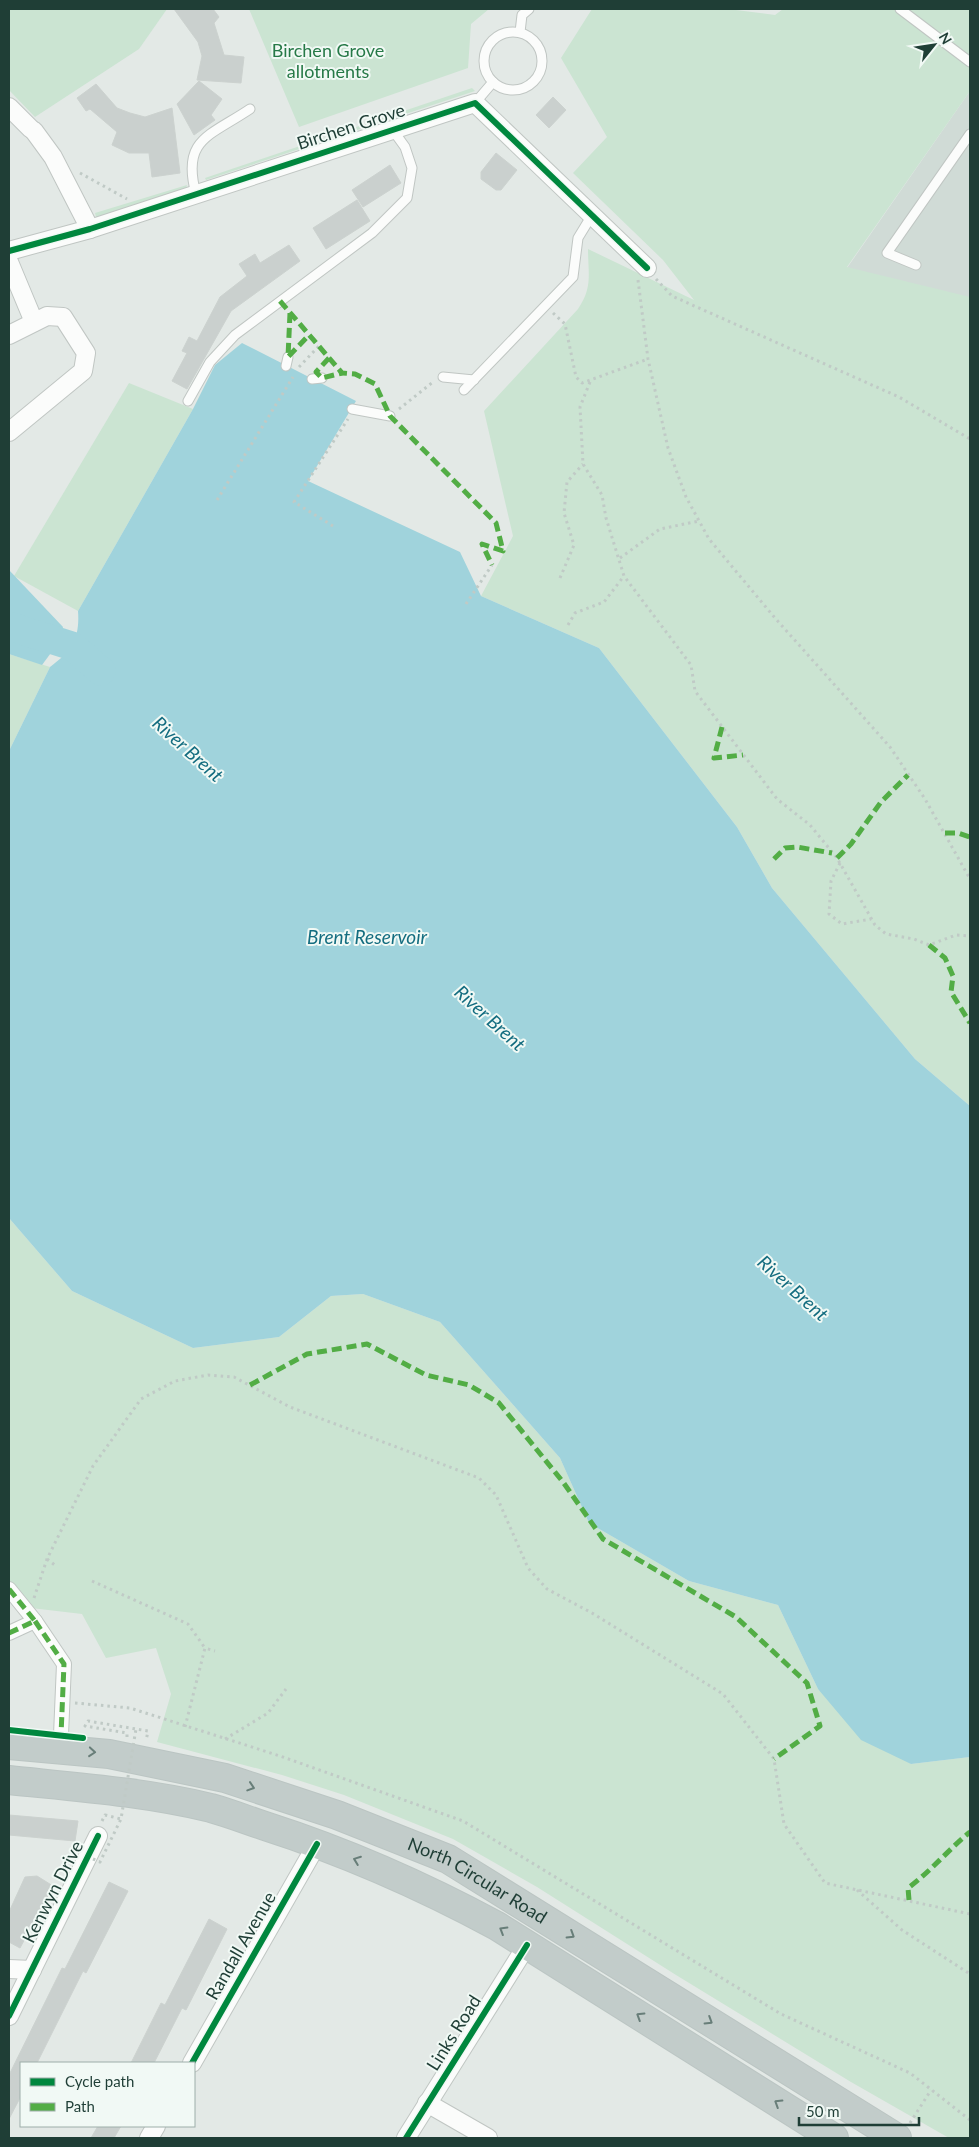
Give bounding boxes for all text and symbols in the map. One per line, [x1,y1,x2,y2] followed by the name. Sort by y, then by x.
[909,20,959,70] north arrow
[936,29,956,47] text: N
[272,39,384,82] park label: Birchen Grove allotments
[294,98,408,154] street label: Birchen Grove
[148,711,229,786] water label: River Brent
[307,925,428,948] water label: Brent Reservoir
[450,980,531,1055] water label: River Brent
[753,1250,834,1325] water label: River Brent
[88,1747,96,1758] one-way arrow
[246,1781,254,1791] one-way arrow
[405,1832,551,1928] street label: North Circular Road
[17,1837,87,1946] street label: Kenwyn Drive
[353,1855,361,1865] one-way arrow
[200,1887,280,2004] street label: Randall Avenue
[499,1927,508,1936] one-way arrow
[566,1929,575,1938] one-way arrow
[421,1991,485,2074] street label: Links Road
[637,2013,646,2023] one-way arrow
[704,2015,713,2024] one-way arrow
[20,2062,195,2127] legend
[65,2072,134,2090] text: Cycle path
[799,2094,919,2126] scale bar
[65,2097,95,2115] text: Path
[774,2100,784,2109] one-way arrow
[806,2102,840,2120] text: 50 m

